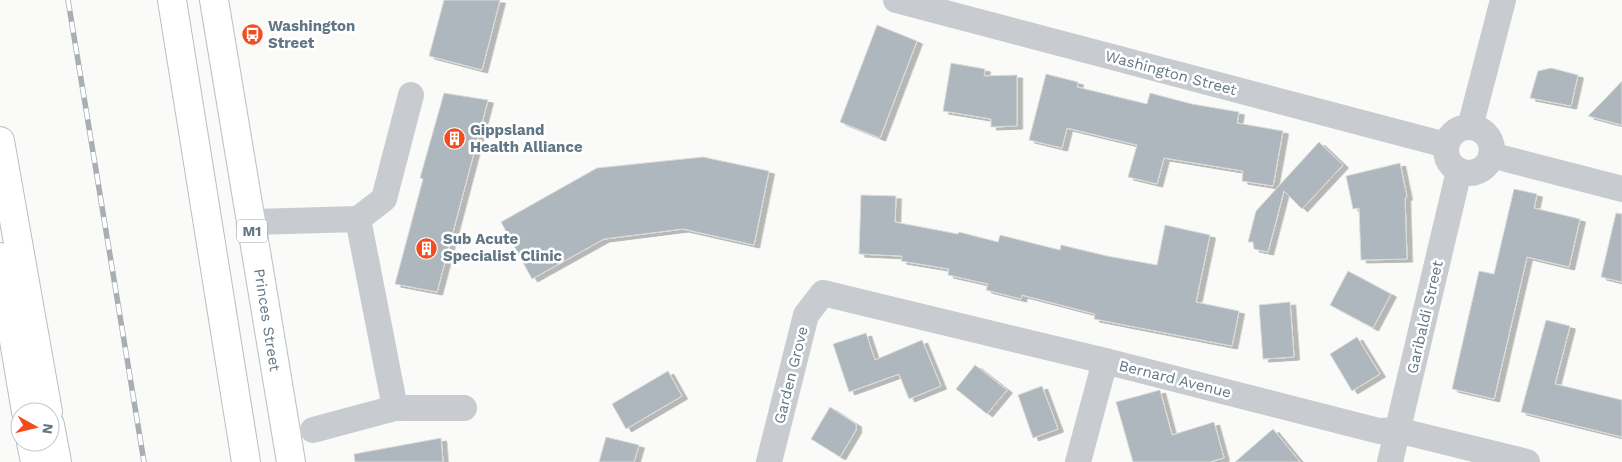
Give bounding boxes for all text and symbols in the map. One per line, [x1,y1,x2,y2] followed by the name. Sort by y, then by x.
[268,17,355,52] place label: Washington Street
[240,23,264,47] bus stop icon: Washington Street
[1103,47,1239,99] street label: Washington Street
[470,121,583,156] place label: Gippsland Health Alliance
[442,127,466,151] building icon: Gippsland Health Alliance
[237,220,267,242] road number: M1
[443,230,563,265] place label: Sub Acute Specialist Clinic
[415,236,439,260] building icon: Sub Acute Specialist Clinic
[1403,258,1447,375] street label: Garibaldi Street
[250,267,284,373] street label: Princes Street
[770,324,812,426] street label: Garden Grove
[1117,356,1233,402] street label: Bernard Avenue
[10,402,60,452] north arrow
[39,423,57,435] text: N

